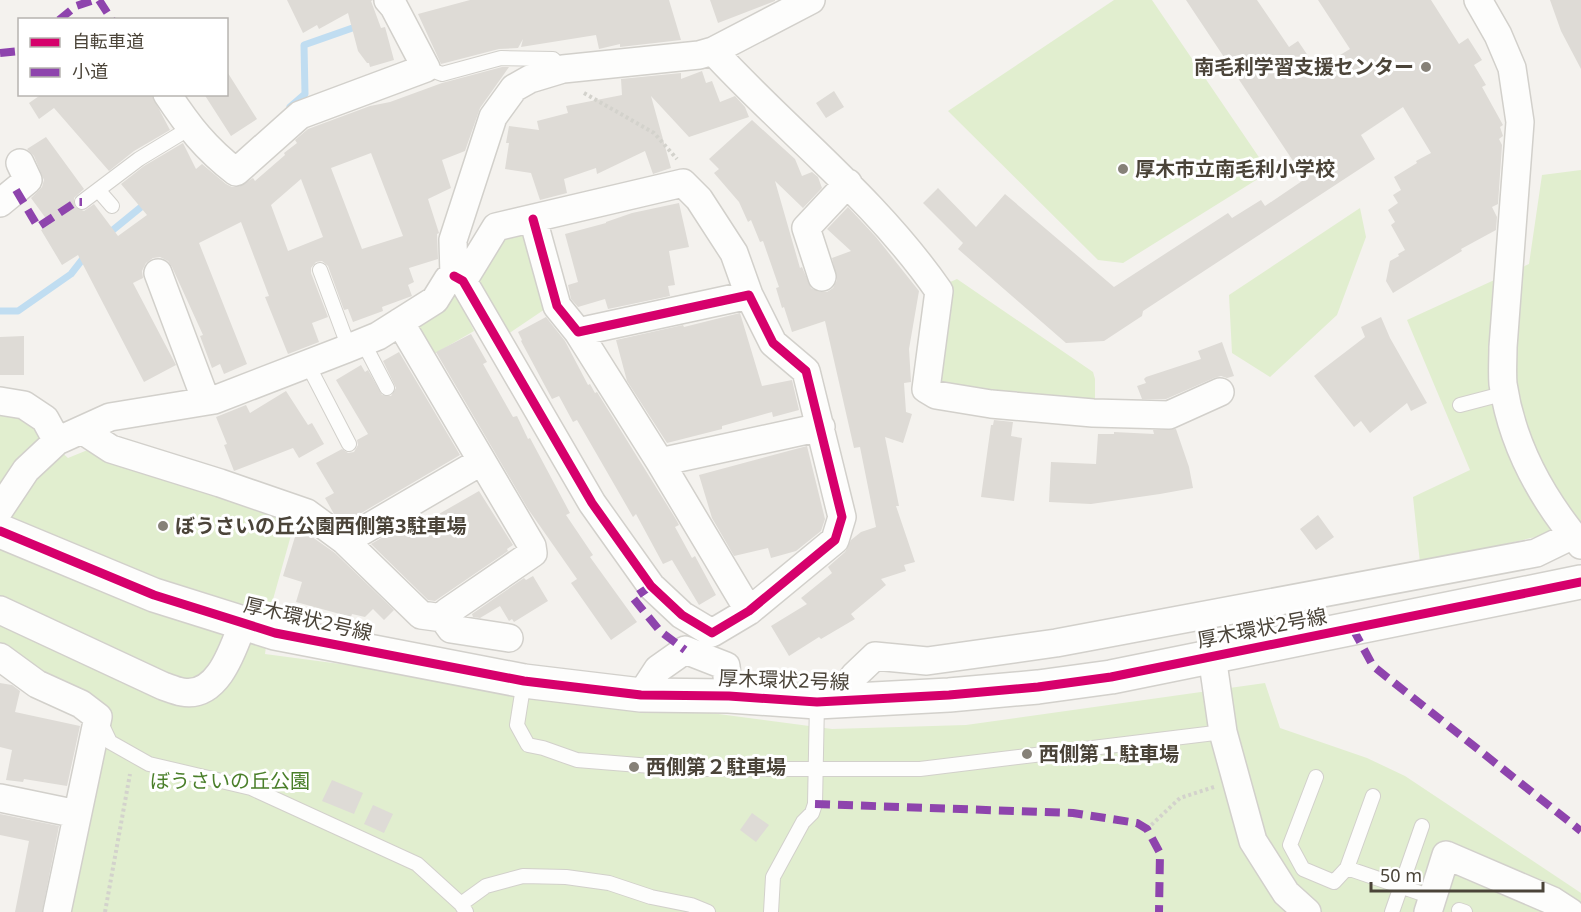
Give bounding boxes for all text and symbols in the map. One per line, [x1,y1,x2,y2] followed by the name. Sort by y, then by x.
[18,18,228,96] legend
[72,29,144,53] text: 自転車道
[1194,53,1414,80] place label: 南毛利学習支援センター
[72,59,108,83] text: 小道
[1419,60,1433,74] marker: 南毛利学習支援センター
[1135,155,1335,182] place label: 厚木市立南毛利小学校
[1116,162,1130,176] marker: 厚木市立南毛利小学校
[175,512,466,539] place label: ぼうさいの丘公園西側第3駐車場
[156,519,170,533] marker: ぼうさいの丘公園西側第3駐車場
[241,591,375,646] street label: 厚木環状2号線
[1195,602,1329,653] street label: 厚木環状2号線
[718,664,850,695] street label: 厚木環状2号線
[1039,740,1179,767] place label: 西側第１駐車場
[1020,747,1034,761] marker: 西側第１駐車場
[646,753,786,780] place label: 西側第２駐車場
[627,760,641,774] marker: 西側第２駐車場
[150,767,310,794] park label: ぼうさいの丘公園
[1371,855,1544,893] scale bar
[1380,863,1422,887] text: 50 m

